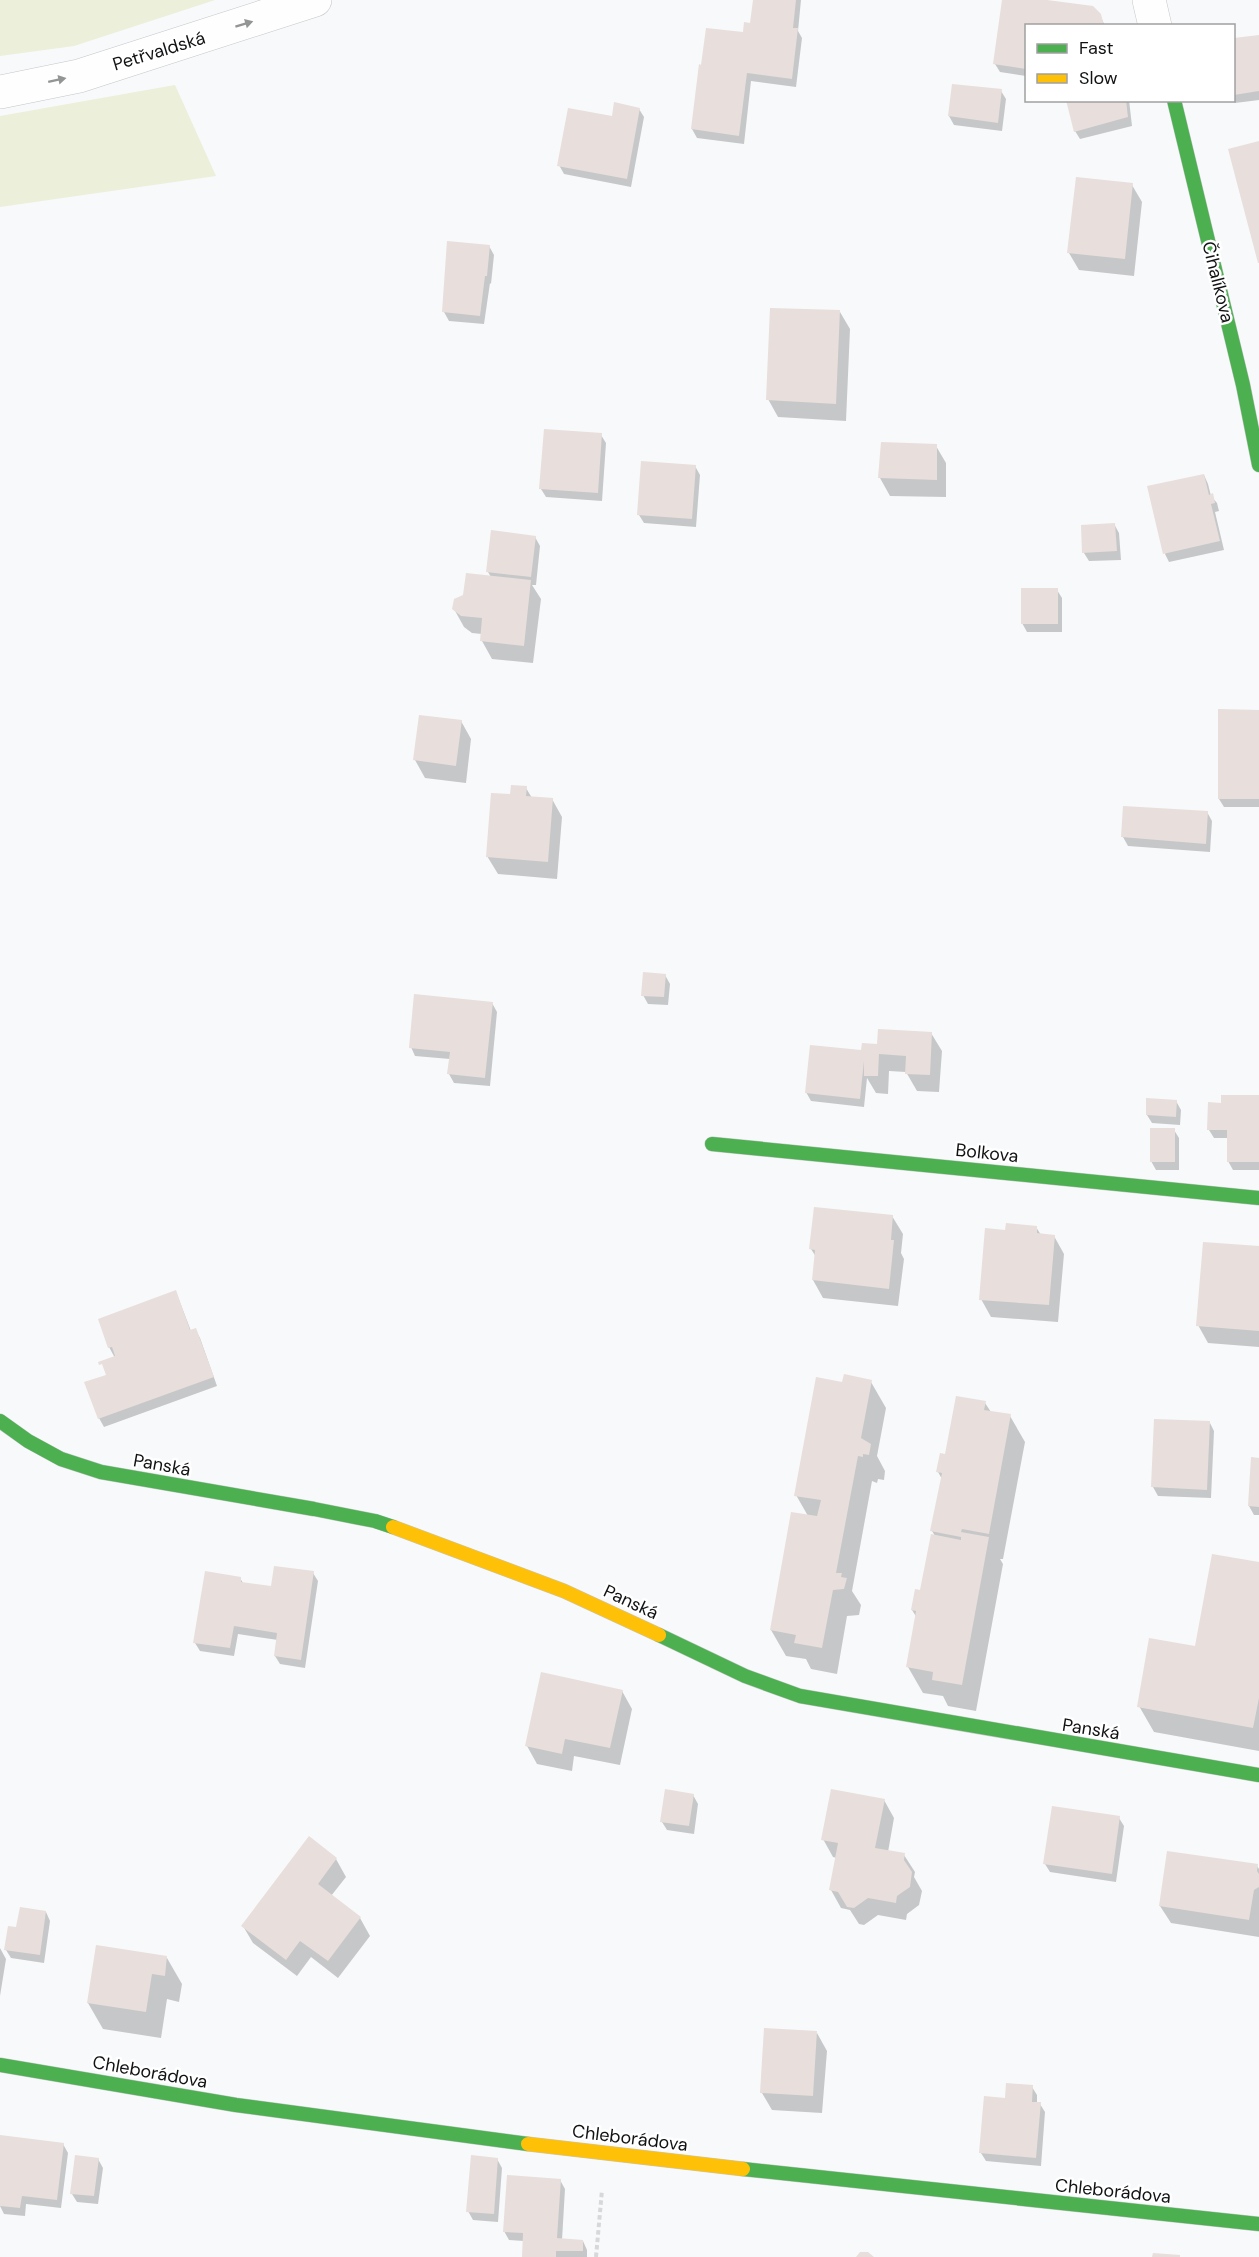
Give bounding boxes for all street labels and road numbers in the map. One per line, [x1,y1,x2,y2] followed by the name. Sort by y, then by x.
[110,26,208,76] street label: Petřvaldská
[1196,239,1240,325] street label: Čihalíkova
[954,1138,1020,1168] street label: Bolkova
[131,1448,193,1482] street label: Panská
[600,1579,662,1625] street label: Panská
[1060,1713,1122,1745] street label: Panská
[91,2050,209,2094] street label: Chleborádova
[571,2119,689,2157] street label: Chleborádova
[1054,2173,1172,2209] street label: Chleborádova

